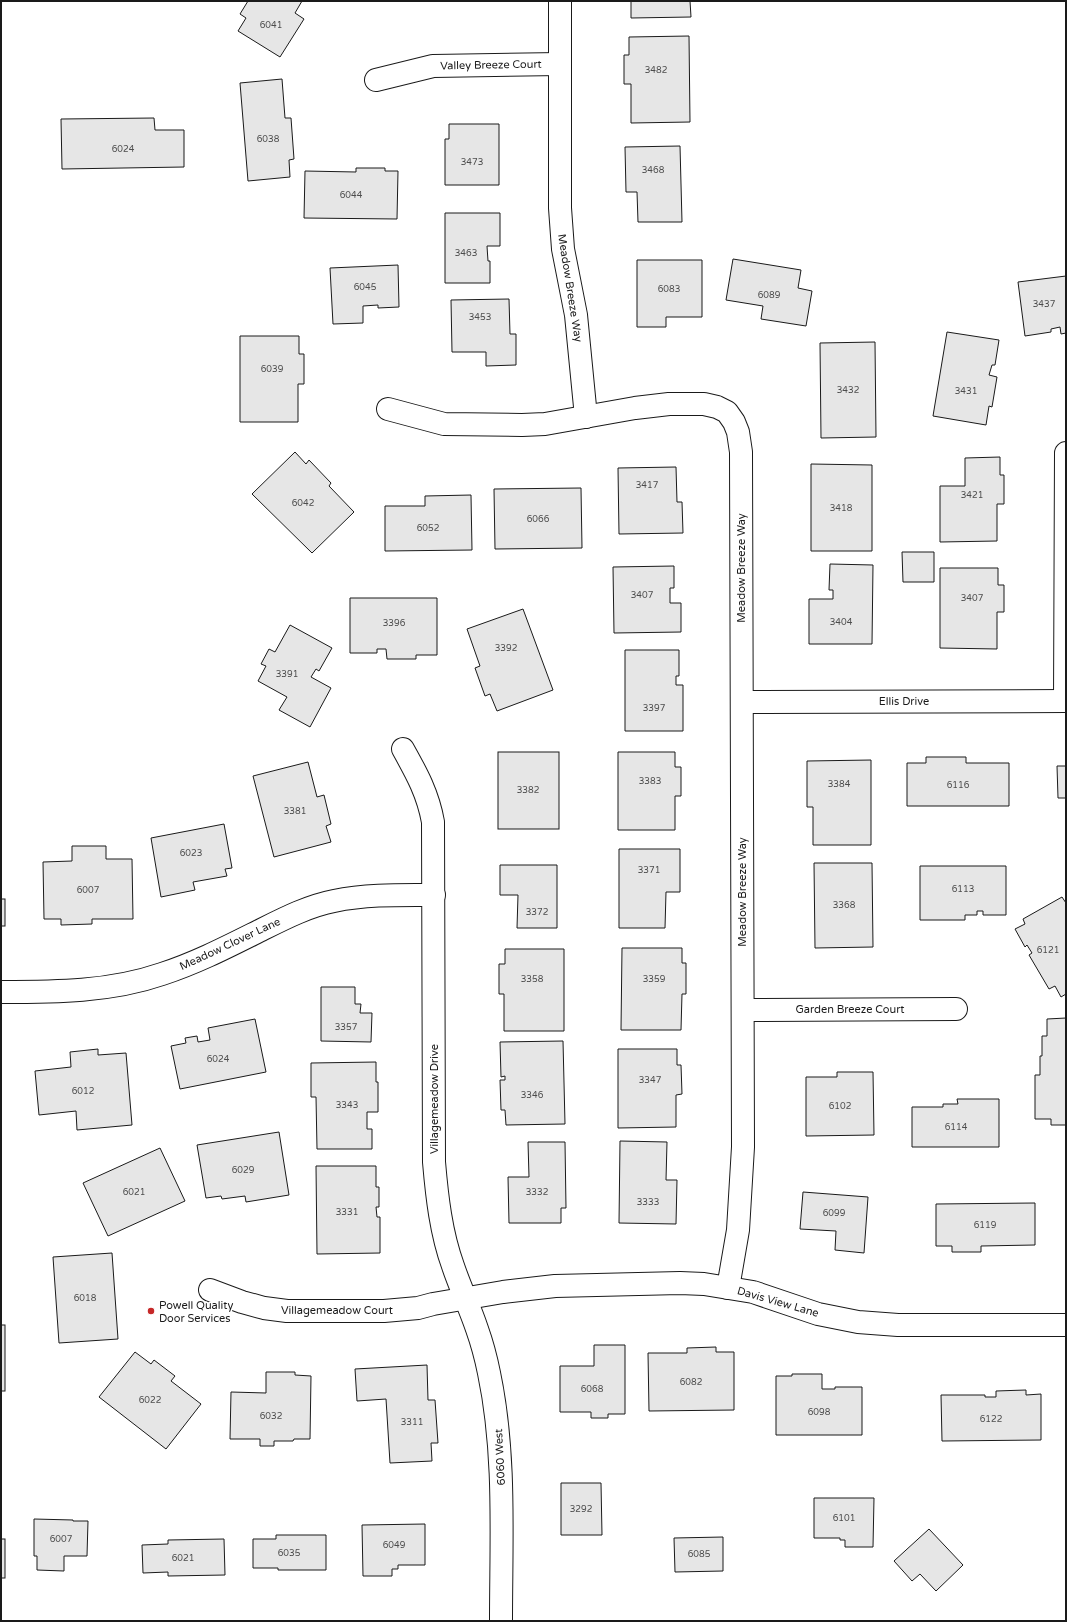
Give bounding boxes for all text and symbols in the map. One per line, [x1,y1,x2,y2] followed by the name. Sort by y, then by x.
[260,20,282,31] house number: 6041
[440,58,542,72] street label: Valley Breeze Court
[645,65,667,76] house number: 3482
[257,134,280,145] house number: 6038
[112,144,135,155] house number: 6024
[461,157,483,168] house number: 3473
[642,165,665,176] house number: 3468
[340,190,363,201] house number: 6044
[555,233,585,343] street label: Meadow Breeze Way
[455,248,477,259] house number: 3463
[354,282,377,293] house number: 6045
[658,284,680,295] house number: 6083
[758,290,781,301] house number: 6089
[1033,299,1056,310] house number: 3437
[469,312,491,323] house number: 3453
[261,364,284,375] house number: 6039
[837,385,859,396] house number: 3432
[955,386,977,397] house number: 3431
[636,480,659,491] house number: 3417
[961,490,983,501] house number: 3421
[292,498,314,509] house number: 6042
[830,503,853,514] house number: 3418
[735,513,748,623] street label: Meadow Breeze Way
[527,514,550,525] house number: 6066
[417,523,439,534] house number: 6052
[631,590,654,601] house number: 3407
[961,593,984,604] house number: 3407
[830,617,853,628] house number: 3404
[383,618,406,629] house number: 3396
[495,643,517,654] house number: 3392
[276,669,298,680] house number: 3391
[879,695,929,708] street label: Ellis Drive
[643,703,666,714] house number: 3397
[639,776,661,787] house number: 3383
[828,779,851,790] house number: 3384
[947,780,970,791] house number: 6116
[517,785,539,796] house number: 3382
[284,806,306,817] house number: 3381
[736,837,749,947] street label: Meadow Breeze Way
[180,848,202,859] house number: 6023
[638,865,660,876] house number: 3371
[952,884,974,895] house number: 6113
[77,885,100,896] house number: 6007
[833,900,856,911] house number: 3368
[526,907,548,918] house number: 3372
[178,915,282,973] street label: Meadow Clover Lane
[1037,945,1059,956] house number: 6121
[521,974,544,985] house number: 3358
[643,974,666,985] house number: 3359
[795,1003,905,1016] street label: Garden Breeze Court
[335,1022,358,1033] house number: 3357
[428,1044,441,1154] street label: Villagemeadow Drive
[207,1054,230,1065] house number: 6024
[639,1075,662,1086] house number: 3347
[72,1086,94,1097] house number: 6012
[521,1090,544,1101] house number: 3346
[336,1100,358,1111] house number: 3343
[829,1101,851,1112] house number: 6102
[945,1122,968,1133] house number: 6114
[232,1165,255,1176] house number: 6029
[123,1187,145,1198] house number: 6021
[526,1187,548,1198] house number: 3332
[637,1197,659,1208] house number: 3333
[336,1207,358,1218] house number: 3331
[823,1208,846,1219] house number: 6099
[974,1220,997,1231] house number: 6119
[736,1284,820,1320] street label: Davis View Lane
[74,1293,97,1304] house number: 6018
[159,1299,233,1325] place label: Powell Quality Door Services
[281,1304,393,1317] street label: Villagemeadow Court
[146,1306,156,1316] marker: Powell Quality Door Services
[680,1377,702,1388] house number: 6082
[581,1384,604,1395] house number: 6068
[139,1395,161,1406] house number: 6022
[808,1407,831,1418] house number: 6098
[260,1411,282,1422] house number: 6032
[980,1414,1002,1425] house number: 6122
[401,1417,423,1428] house number: 3311
[492,1428,508,1486] street label: 6060 West
[570,1504,592,1515] house number: 3292
[833,1513,855,1524] house number: 6101
[50,1534,73,1545] house number: 6007
[383,1540,406,1551] house number: 6049
[278,1548,301,1559] house number: 6035
[688,1549,711,1560] house number: 6085
[172,1553,194,1564] house number: 6021

